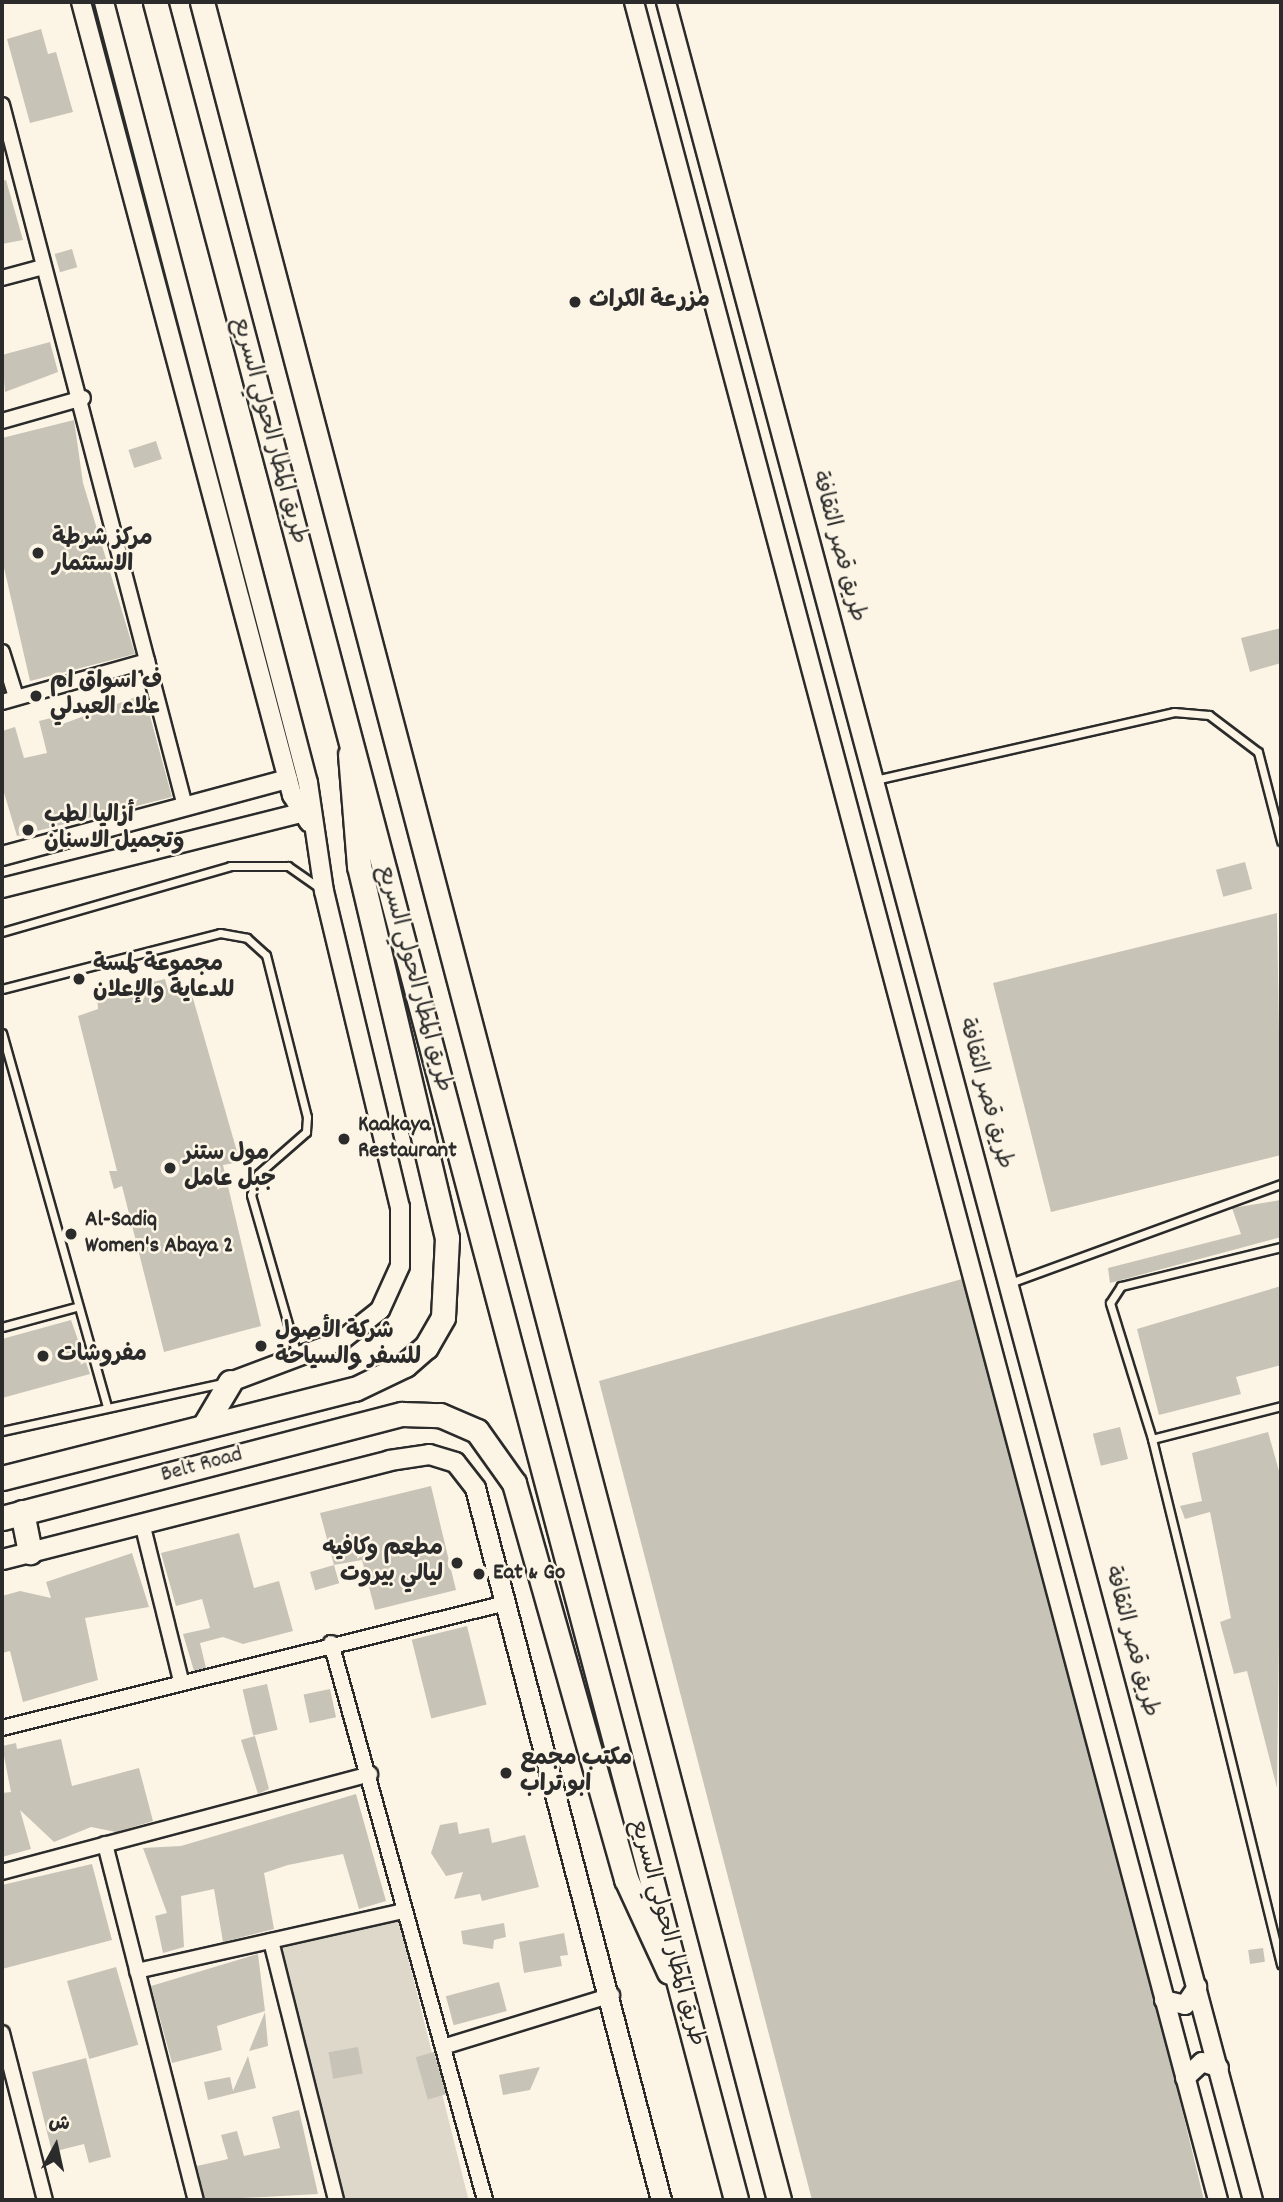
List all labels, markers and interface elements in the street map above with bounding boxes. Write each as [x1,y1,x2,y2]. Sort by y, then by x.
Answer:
place label: مزرعة الكراث [589,288,710,316]
marker: مزرعة الكراث [567,294,583,310]
street label: طريق المطار الحولي السريع [224,315,312,547]
street label: طريق قصر الثقافة [804,468,870,626]
place label: مركز شرطة الاستثمار [52,526,153,580]
marker: مركز شرطة الاستثمار [30,545,46,561]
place label: ف اسواق ام علاء العبدلي [50,669,162,723]
marker: ف اسواق ام علاء العبدلي [28,688,44,704]
place label: أزاليا لطب وتجميل الاسنان [44,803,184,857]
marker: أزاليا لطب وتجميل الاسنان [18,820,38,840]
street label: طريق المطار الحولي السريع [369,863,457,1095]
place label: مجموعة لمسة للدعاية والإعلان [93,952,234,1006]
marker: مجموعة لمسة للدعاية والإعلان [71,971,87,987]
street label: طريق قصر الثقافة [951,1015,1017,1173]
place label: Kaakaya Restaurant [358,1112,457,1166]
marker: Kaakaya Restaurant [336,1131,352,1147]
place label: مول ستنر جبل عامل [184,1141,276,1195]
marker: مول ستنر جبل عامل [162,1160,178,1176]
place label: Al-Sadiq Women's Abaya 2 [85,1207,233,1261]
marker: Al-Sadiq Women's Abaya 2 [63,1226,79,1242]
place label: شركة الأصول للسفر والسياحة [275,1319,421,1373]
marker: شركة الأصول للسفر والسياحة [253,1338,269,1354]
place label: مفروشات [57,1342,147,1370]
marker: مفروشات [35,1348,51,1364]
street label: Belt Road [158,1442,246,1490]
place label: مطعم وكافيه ليالي بيروت [322,1536,443,1590]
marker: مطعم وكافيه ليالي بيروت [449,1555,465,1571]
place label: Eat & Go [493,1560,565,1588]
street label: طريق قصر الثقافة [1097,1563,1163,1721]
marker: Eat & Go [471,1566,487,1582]
place label: مكتب مجمع ابو تراب [520,1746,632,1800]
marker: مكتب مجمع ابو تراب [498,1765,514,1781]
street label: طريق المطار الحولي السريع [622,1817,710,2049]
text: ش [47,2110,71,2140]
north arrow [21,2111,91,2181]

